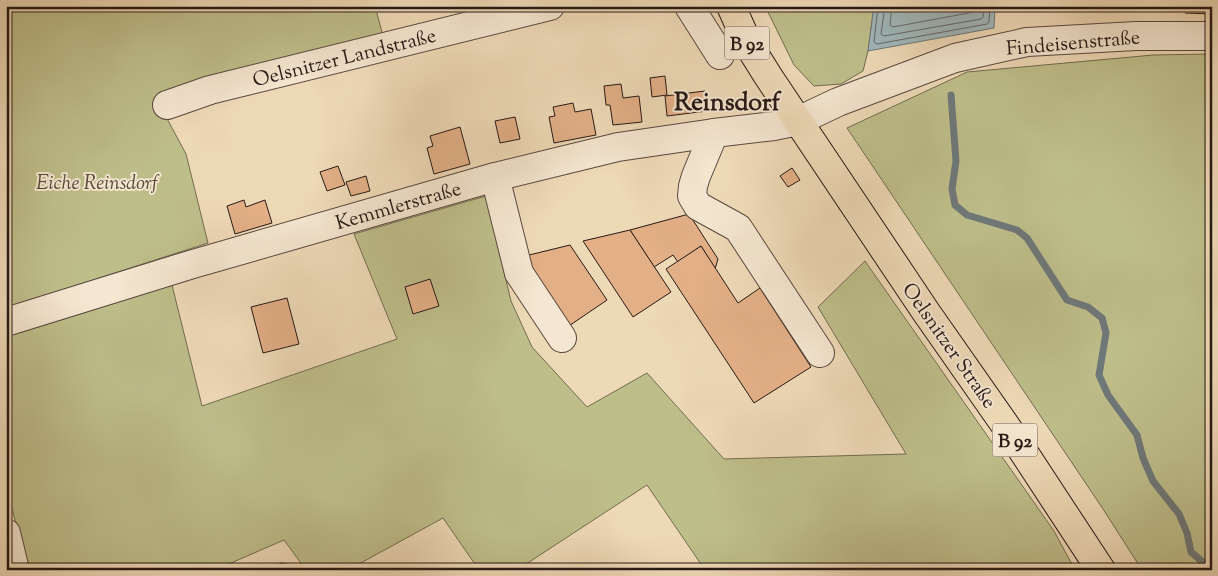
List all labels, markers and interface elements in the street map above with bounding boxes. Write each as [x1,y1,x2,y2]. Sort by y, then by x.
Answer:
street label: Oelsnitzer Landstraße [250,23,439,96]
street label: Findeisenstraße [1005,24,1141,65]
road number: B 92 [724,26,770,59]
district label: Reinsdorf [674,86,781,122]
park label: Eiche Reinsdorf [36,170,160,199]
street label: Kemmlerstraße [332,176,465,239]
street label: Oelsnitzer Straße [894,278,1002,415]
road number: B 92 [992,424,1038,456]

